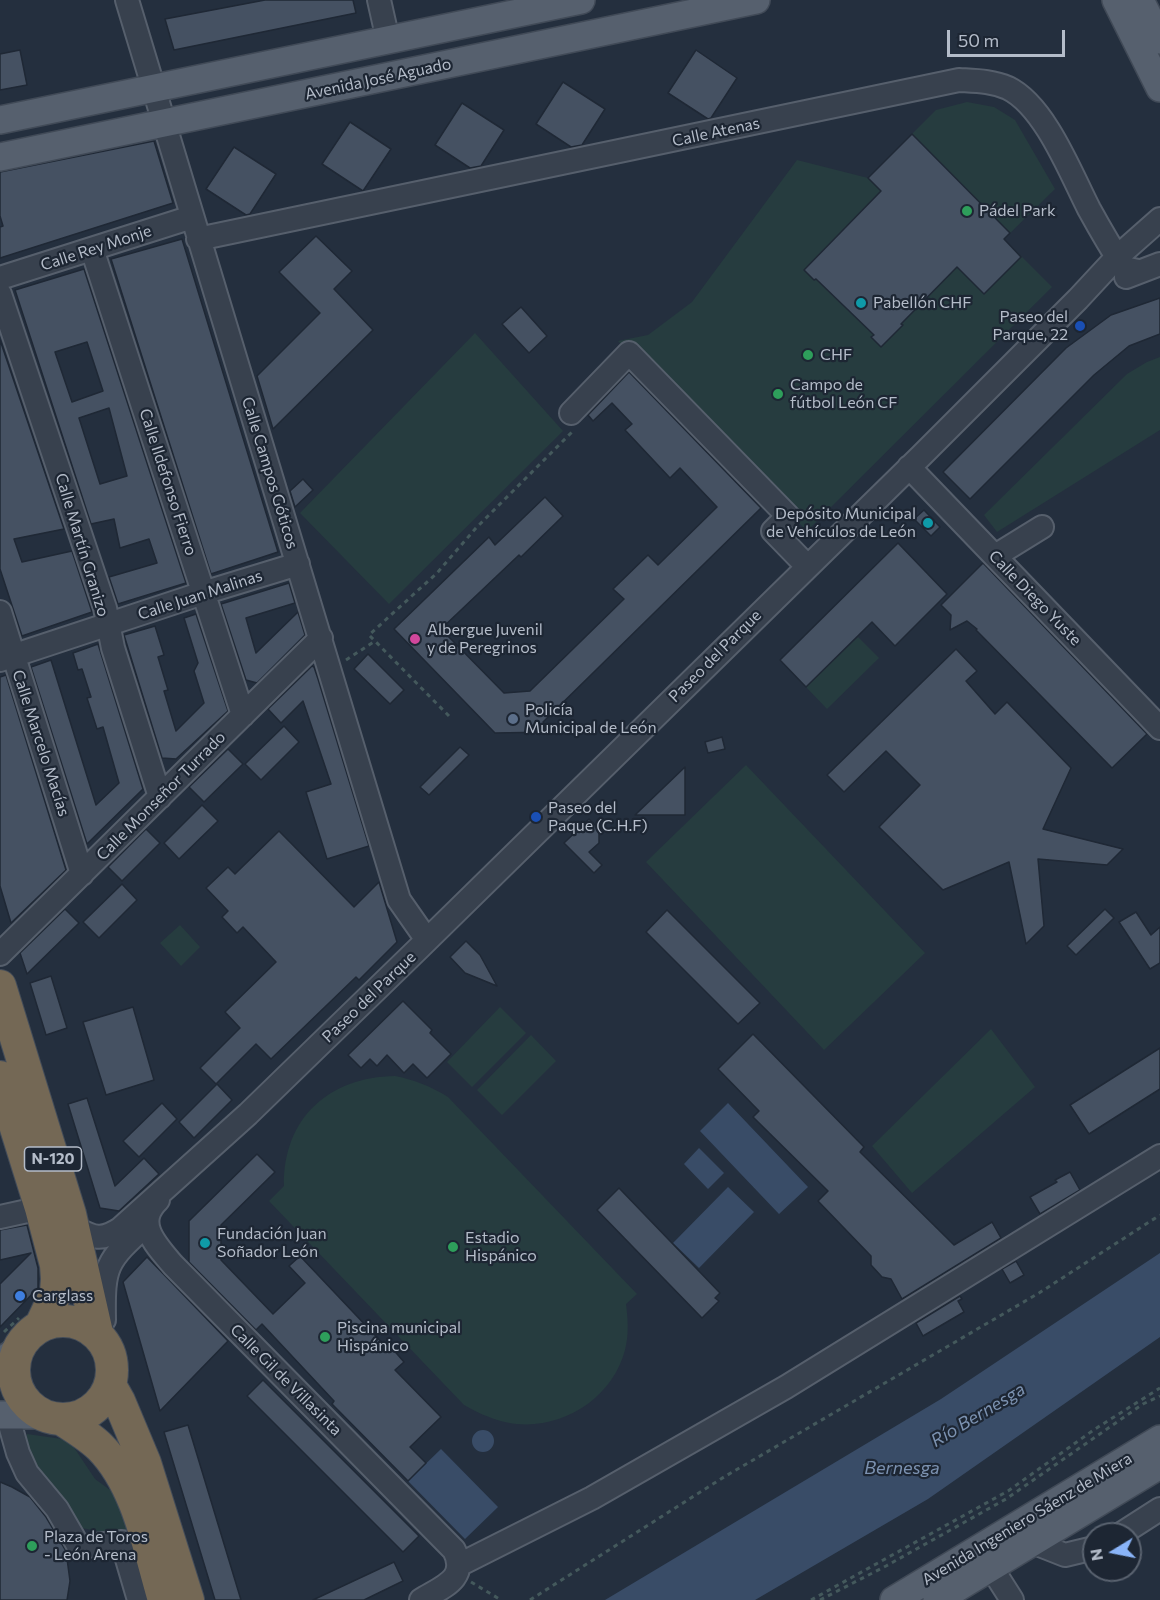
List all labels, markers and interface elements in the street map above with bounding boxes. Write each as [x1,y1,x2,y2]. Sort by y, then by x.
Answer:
scale bar [950,18,1068,56]
text: 50 m [958,29,999,51]
street label: Avenida José Aguado [303,54,453,104]
street label: Calle Atenas [670,113,762,151]
place label: Pádel Park [979,201,1056,221]
marker: Pádel Park [960,204,974,218]
street label: Calle Rey Monje [38,221,154,275]
place label: Pabellón CHF [873,293,971,313]
marker: Pabellón CHF [854,296,868,310]
place label: Paseo del Parque, 22 [992,307,1068,345]
marker: Paseo del Parque, 22 [1073,319,1087,333]
place label: CHF [820,345,852,365]
marker: CHF [801,348,815,362]
place label: Campo de fútbol León CF [790,375,897,413]
marker: Campo de fútbol León CF [771,387,785,401]
street label: Calle Campos Góticos [238,395,302,551]
street label: Calle Ildefonso Fierro [135,406,201,558]
street label: Calle Martín Granizo [51,471,113,619]
place label: Depósito Municipal de Vehículos de León [766,504,916,542]
marker: Depósito Municipal de Vehículos de León [921,516,935,530]
street label: Calle Diego Yuste [985,546,1085,650]
street label: Calle Juan Malinas [135,566,265,624]
street label: Paseo del Parque [665,606,765,706]
place label: Albergue Juvenil y de Peregrinos [427,620,543,658]
marker: Albergue Juvenil y de Peregrinos [408,632,422,646]
street label: Calle Marcelo Macías [8,667,74,819]
place label: Policía Municipal de León [525,700,657,738]
marker: Policía Municipal de León [506,712,520,726]
street label: Calle Monseñor Turrado [93,728,229,864]
place label: Paseo del Paque (C.H.F) [548,798,648,836]
marker: Paseo del Paque (C.H.F) [529,810,543,824]
street label: Paseo del Parque [318,947,420,1047]
road number: N-120 [25,1147,82,1171]
place label: Fundación Juan Soñador León [217,1224,327,1262]
place label: Estadio Hispánico [465,1228,537,1266]
marker: Fundación Juan Soñador León [198,1236,212,1250]
marker: Estadio Hispánico [446,1240,460,1254]
place label: Carglass [32,1286,93,1306]
marker: Carglass [13,1289,27,1303]
place label: Piscina municipal Hispánico [337,1318,461,1356]
street label: Calle Gil de Villasinta [226,1320,346,1440]
marker: Piscina municipal Hispánico [318,1330,332,1344]
water label: Río Bernesga [927,1378,1029,1452]
street label: Avenida Ingeniero Sáenz de Miera [919,1449,1135,1589]
water label: Bernesga [864,1457,940,1479]
north arrow [1082,1522,1142,1582]
place label: Plaza de Toros - León Arena [44,1527,148,1565]
marker: Plaza de Toros - León Arena [25,1539,39,1553]
text: N [1085,1547,1106,1562]

